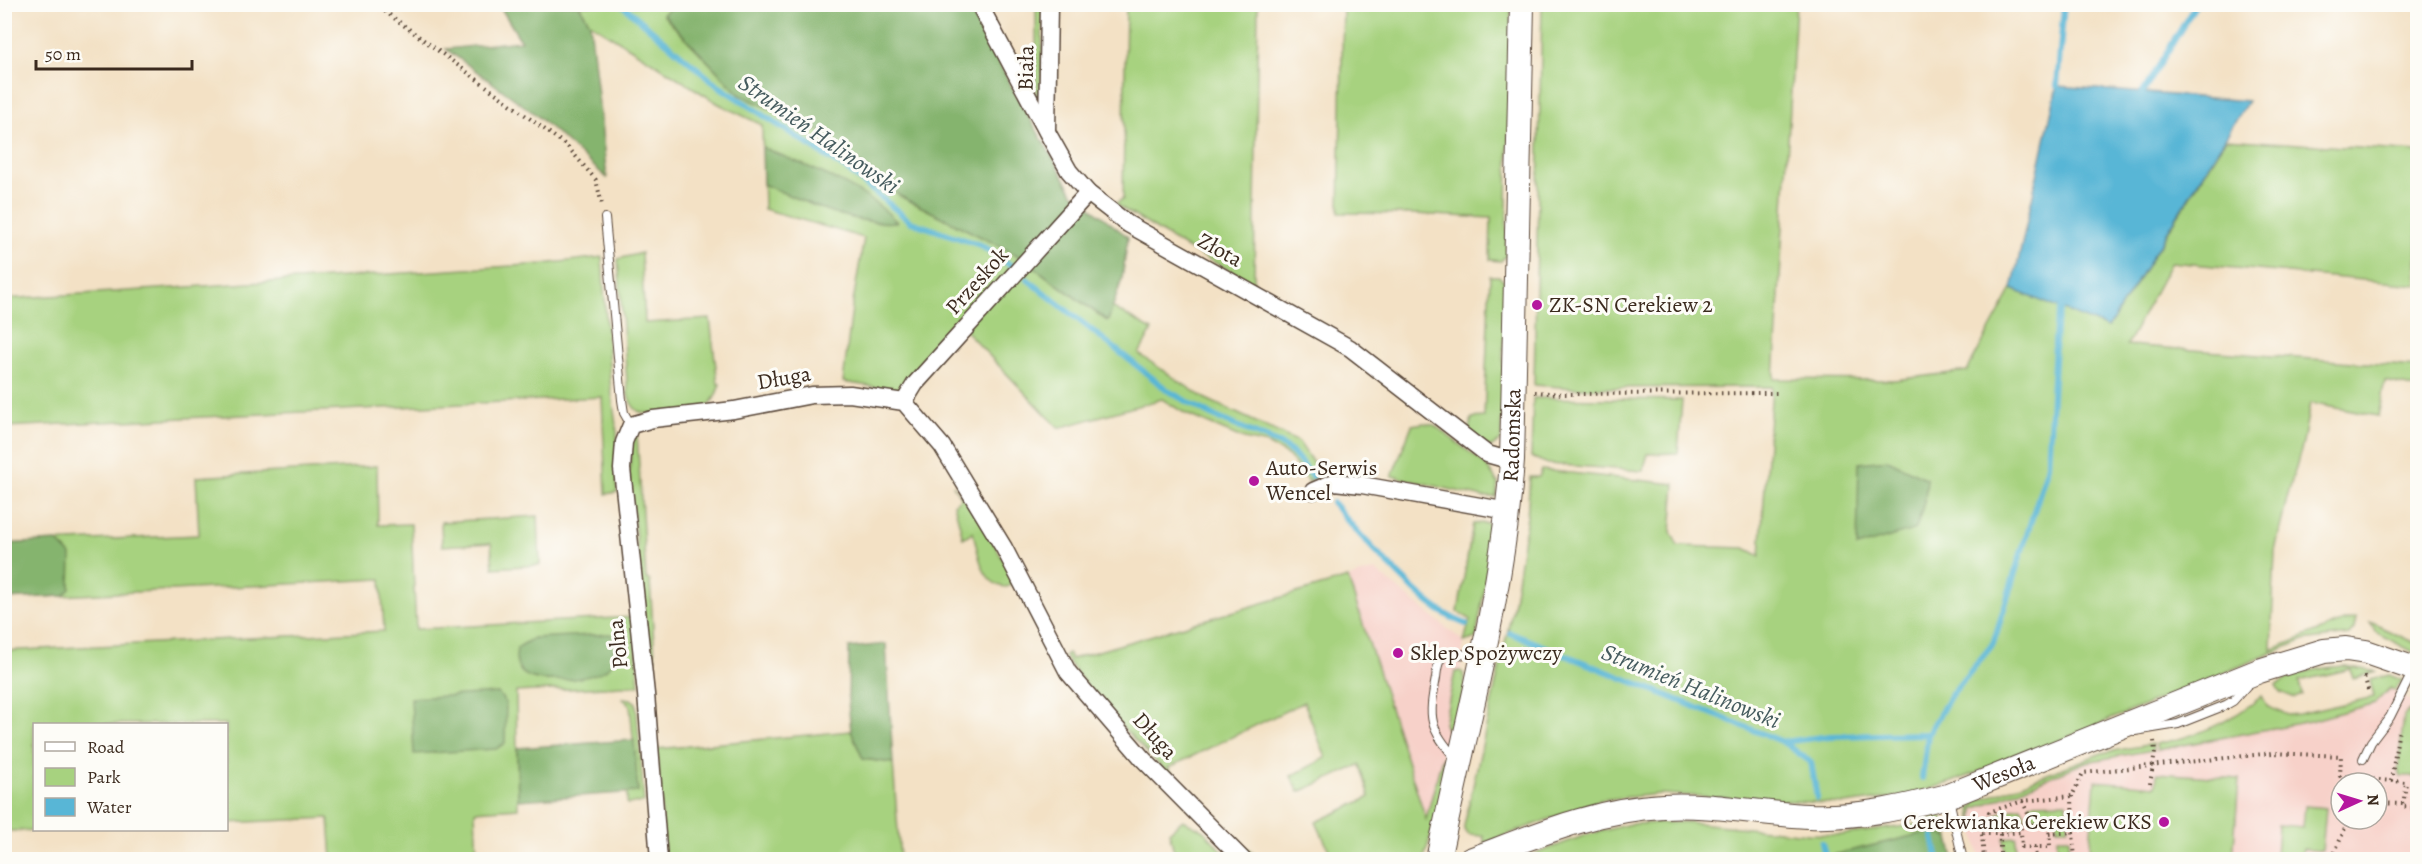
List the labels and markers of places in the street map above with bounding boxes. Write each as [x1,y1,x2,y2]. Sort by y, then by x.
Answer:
place label: ZK-SN Cerekiew 2 [1549,290,1713,320]
marker: ZK-SN Cerekiew 2 [1530,298,1544,312]
place label: Auto-Serwis Wencel [1265,453,1377,508]
marker: Auto-Serwis Wencel [1247,474,1261,488]
place label: Sklep Spożywczy [1410,638,1562,668]
marker: Sklep Spożywczy [1391,646,1405,660]
place label: Cerekwianka Cerekiew CKS [1903,807,2152,837]
marker: Cerekwianka Cerekiew CKS [2157,815,2171,829]

